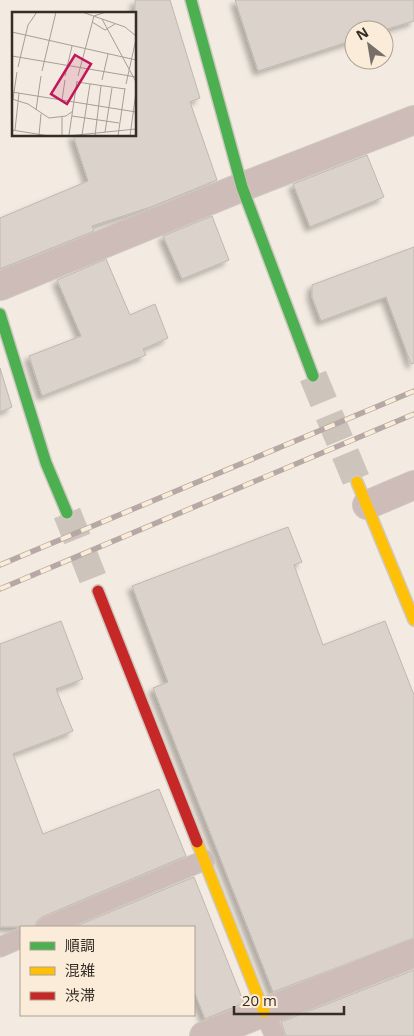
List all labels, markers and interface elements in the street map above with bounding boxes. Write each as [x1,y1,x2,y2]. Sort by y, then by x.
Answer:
inset map [12,12,136,136]
north arrow [344,20,394,70]
text: N [352,22,372,45]
legend [20,926,195,1016]
text: 順調 [65,935,95,955]
text: 混雑 [65,960,95,980]
scale bar [234,984,344,1016]
text: 渋滞 [65,985,95,1005]
text: 20 m [242,990,277,1010]

